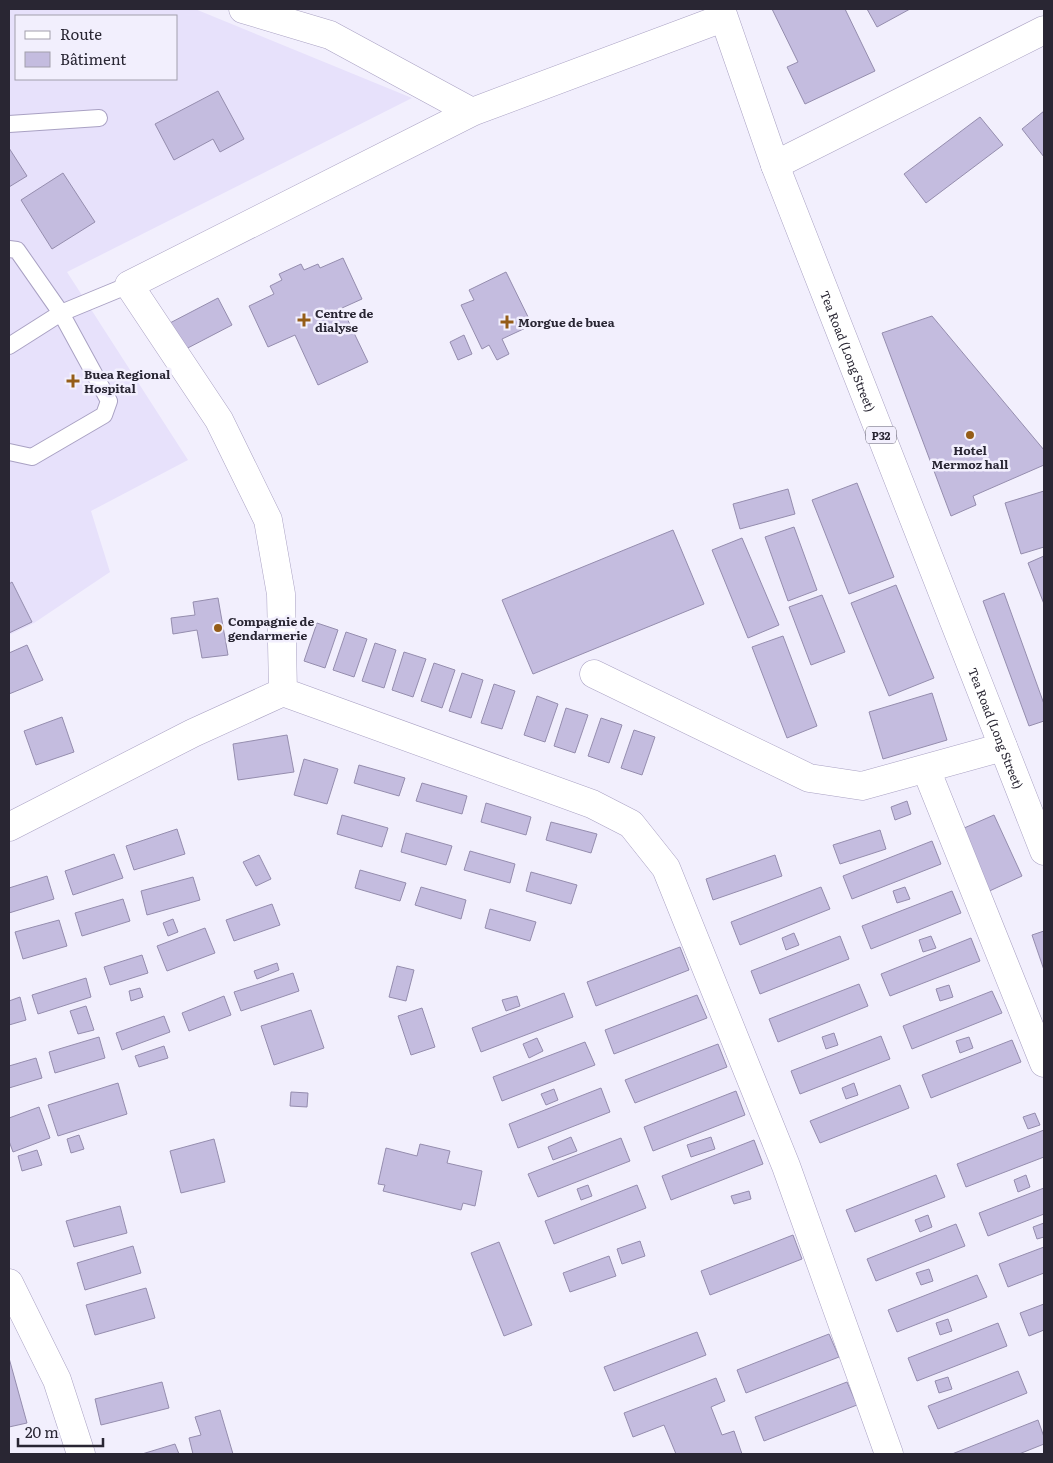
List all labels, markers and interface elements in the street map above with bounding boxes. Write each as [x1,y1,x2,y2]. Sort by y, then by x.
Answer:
legend [15,15,178,80]
text: Route [60,22,102,45]
text: Bâtiment [60,47,126,70]
street label: Tea Road (Long Street) [816,288,880,414]
place label: Centre de dialyse [315,304,374,336]
marker: Centre de dialyse [297,313,311,327]
place label: Morgue de buea [518,313,615,331]
marker: Morgue de buea [500,315,514,329]
place label: Buea Regional Hospital [84,365,171,397]
marker: Buea Regional Hospital [66,374,80,388]
road number: P32 [866,426,896,444]
marker: Hotel Mermoz hall [964,429,976,441]
place label: Hotel Mermoz hall [932,441,1009,473]
place label: Compagnie de gendarmerie [228,612,314,644]
marker: Compagnie de gendarmerie [212,622,224,634]
street label: Tea Road (Long Street) [964,665,1028,791]
scale bar [18,1416,102,1448]
text: 20 m [25,1420,59,1443]

